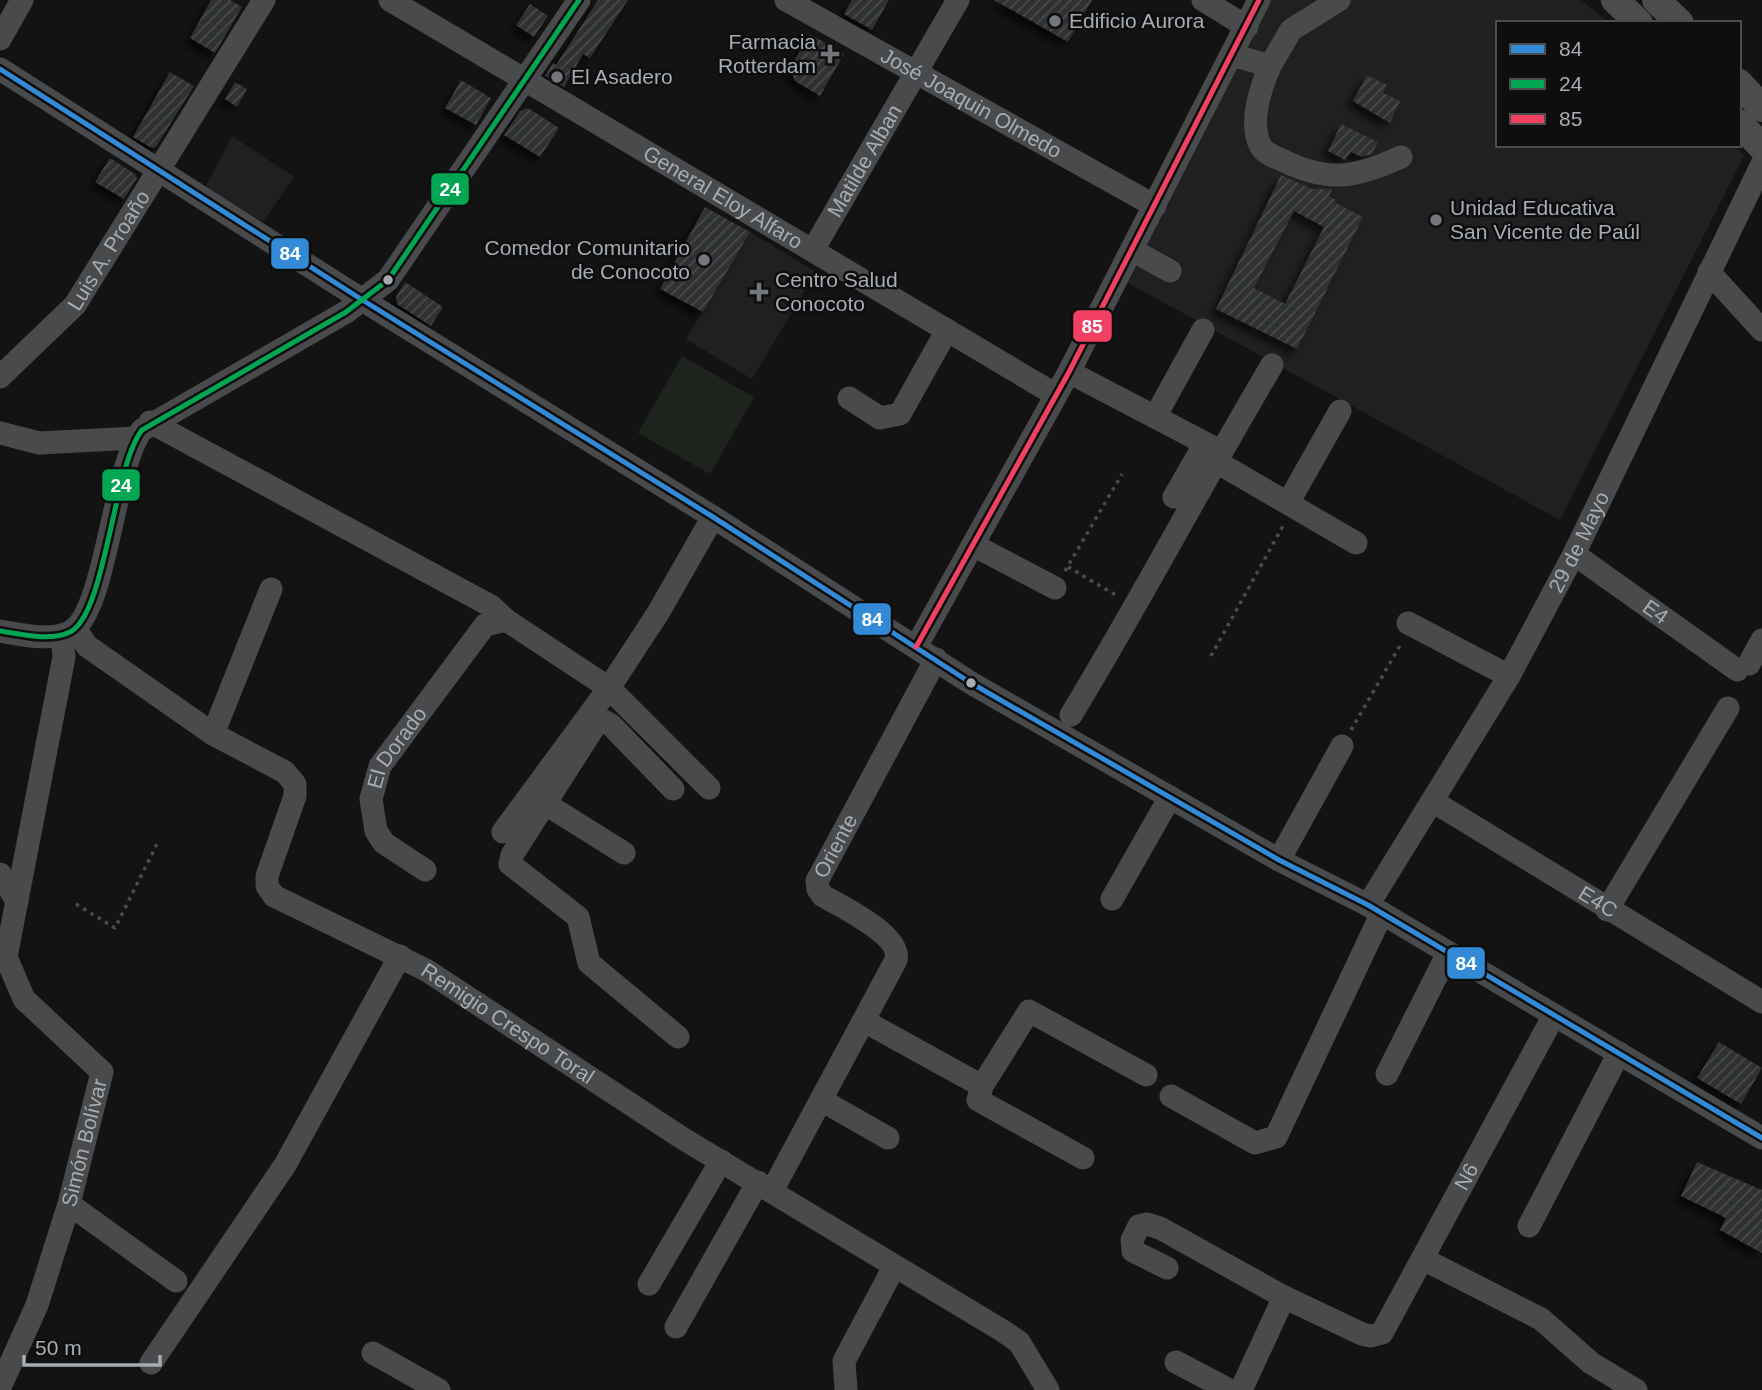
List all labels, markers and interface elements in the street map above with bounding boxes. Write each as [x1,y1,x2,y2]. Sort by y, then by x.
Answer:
place label: Edificio Aurora [1069,9,1205,32]
marker: Edificio Aurora [1047,13,1063,29]
legend [1496,21,1741,147]
place label: Farmacia Rotterdam [718,30,816,77]
text: 84 [1559,37,1583,60]
street label: José Joaquin Olmedo [877,43,1066,162]
marker: Farmacia Rotterdam [822,46,838,62]
place label: El Asadero [571,65,673,88]
marker: El Asadero [549,69,565,85]
text: 24 [1559,72,1583,95]
street label: Matilde Alban [823,100,906,221]
text: 85 [1559,107,1582,130]
street label: General Eloy Alfaro [639,141,807,253]
line badge: 24 [430,172,470,206]
text: 24 [439,179,461,200]
street label: Luis A. Proaño [63,186,154,314]
place label: Unidad Educativa San Vicente de Paúl [1450,196,1640,243]
marker: Unidad Educativa San Vicente de Paúl [1428,212,1444,228]
place label: Comedor Comunitario de Conocoto [485,236,690,283]
line badge: 84 [270,237,310,270]
text: 84 [279,243,301,264]
marker: Comedor Comunitario de Conocoto [696,252,712,268]
place label: Centro Salud Conocoto [775,268,898,315]
unlabelled marker [381,273,395,287]
marker: Centro Salud Conocoto [749,282,769,302]
line badge: 85 [1072,309,1113,343]
text: 85 [1081,316,1103,337]
line badge: 24 [101,468,141,502]
text: 24 [110,475,132,496]
street label: 29 de Mayo [1544,488,1613,596]
street label: E4 [1639,595,1673,629]
line badge: 84 [852,602,892,636]
text: 84 [861,609,883,630]
unlabelled marker [964,676,978,690]
street label: El Dorado [362,702,431,791]
street label: Oriente [809,810,862,882]
street label: E4C [1575,881,1622,922]
line badge: 84 [1446,946,1486,980]
text: 84 [1455,953,1477,974]
street label: Remigio Crespo Toral [417,958,599,1088]
street label: Simón Bolívar [57,1076,111,1209]
street label: N6 [1450,1159,1483,1194]
scale bar [24,1324,161,1368]
text: 50 m [35,1336,82,1359]

